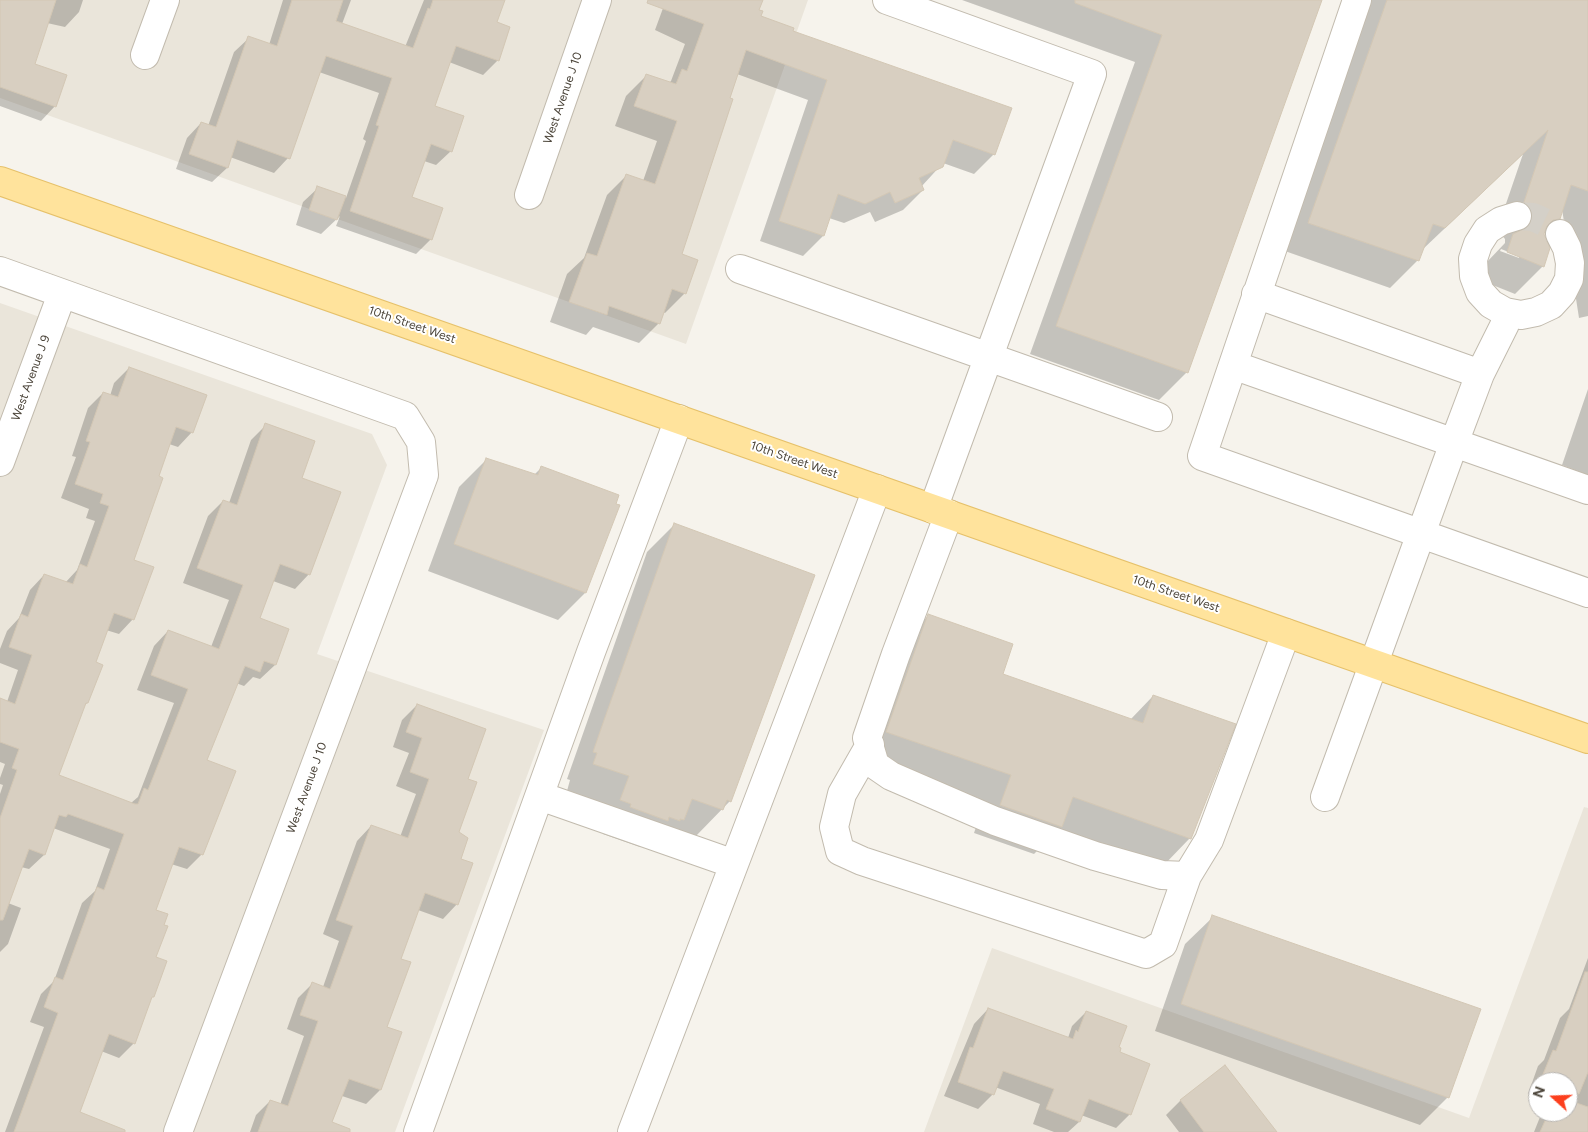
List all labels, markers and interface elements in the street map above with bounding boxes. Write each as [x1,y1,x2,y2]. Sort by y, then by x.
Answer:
street label: West Avenue J 10 [541,50,585,146]
street label: 10th Street West [367,303,457,347]
street label: West Avenue J 9 [9,333,53,423]
street label: 10th Street West [749,438,839,482]
street label: 10th Street West [1131,572,1221,616]
street label: West Avenue J 10 [284,740,330,836]
north arrow [1528,1072,1578,1122]
text: N [1530,1084,1549,1100]

